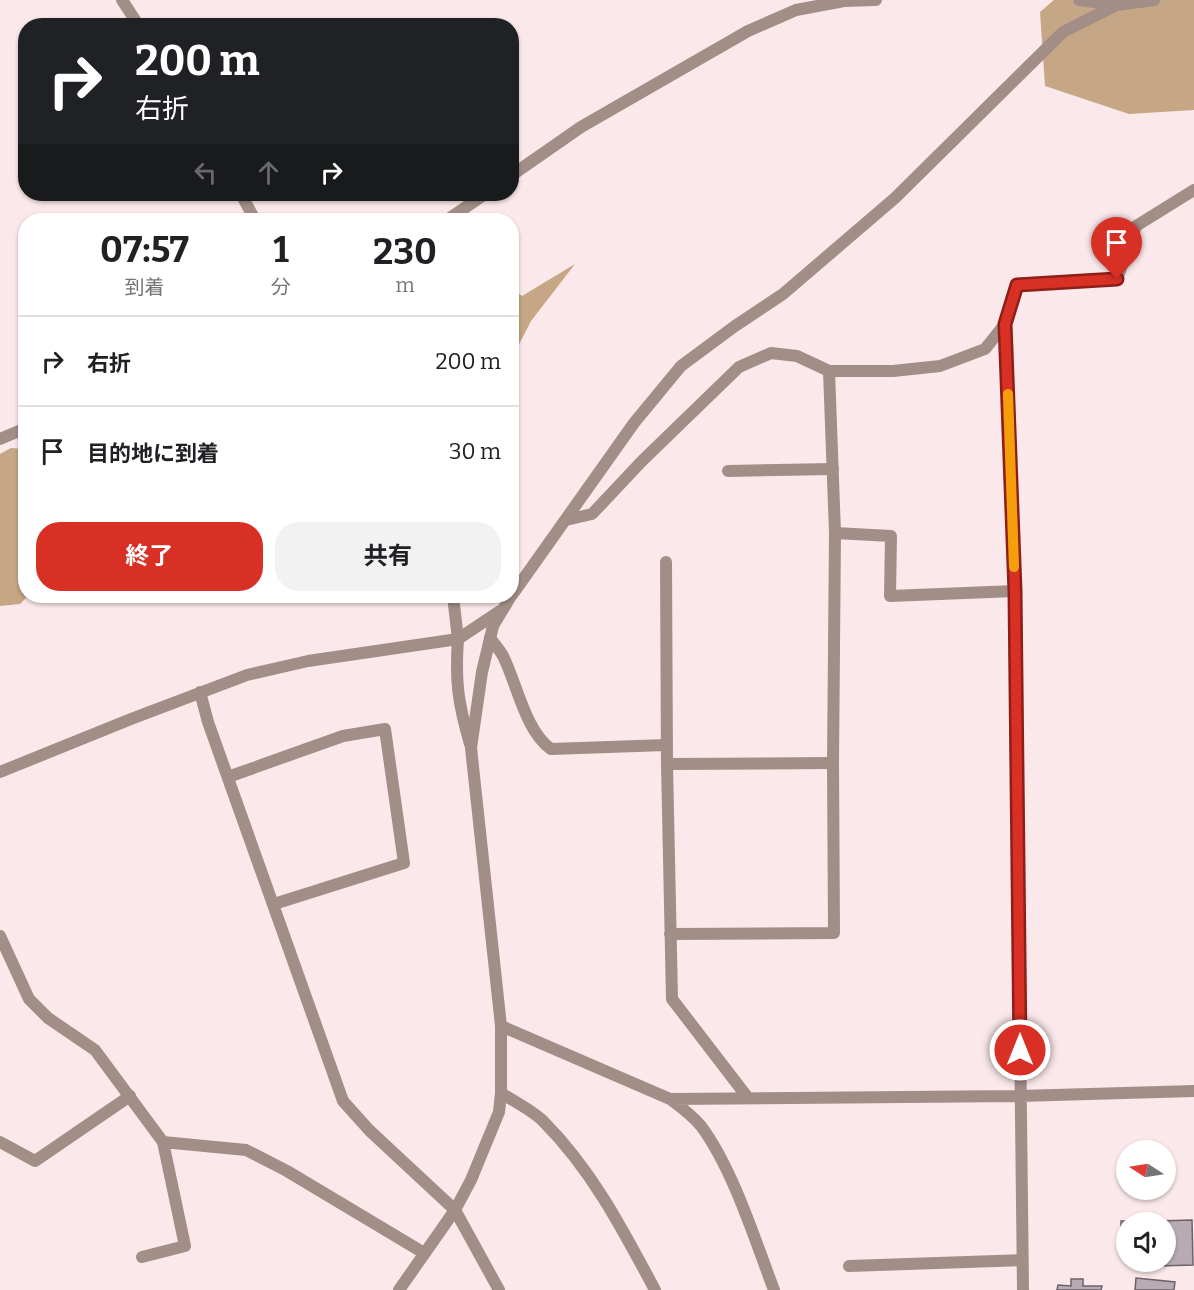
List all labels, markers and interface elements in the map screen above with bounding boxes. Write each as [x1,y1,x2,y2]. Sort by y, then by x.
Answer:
text: 200 m [135,36,260,86]
icon: right [36,42,114,120]
text: 右折 [135,93,189,125]
icon: left [189,156,222,189]
icon: ahead [252,156,285,189]
icon: right [315,156,348,189]
pin [1091,217,1142,279]
icon: arrive [1100,226,1133,259]
text: 07:57 [100,228,189,272]
text: 1 [273,228,289,272]
text: 230 [373,230,437,274]
text: m [395,273,415,297]
text: 到着 [125,275,165,299]
text: 分 [271,275,291,299]
icon: right [36,345,69,378]
text: 200 m [435,348,501,375]
text: 右折 [87,350,131,377]
icon: arrive [36,435,69,468]
text: 30 m [449,438,501,465]
text: 目的地に到着 [87,440,219,467]
button: 終了 [36,522,263,591]
button: 共有 [275,522,501,591]
position arrow [988,1018,1052,1082]
north arrow [1116,1140,1176,1200]
map controls [1116,1140,1176,1272]
button: sound [1116,1212,1176,1272]

